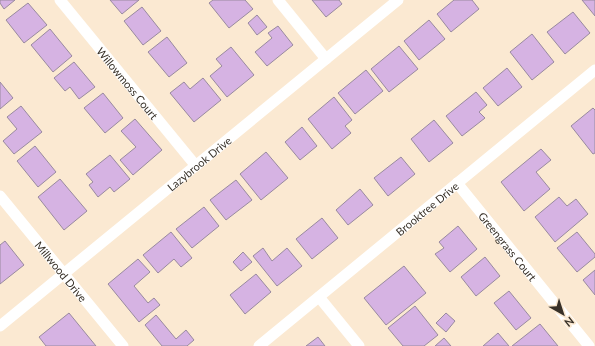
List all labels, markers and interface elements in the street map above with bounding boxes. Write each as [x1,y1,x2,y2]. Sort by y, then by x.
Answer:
street label: Willowmoss Court [94,44,161,121]
street label: Lazybrook Drive [164,133,234,193]
street label: Brooktree Drive [393,179,461,238]
street label: Greengrass Court [476,209,540,283]
street label: Millwood Drive [33,238,90,304]
north arrow [543,294,583,334]
text: N [562,314,577,330]

